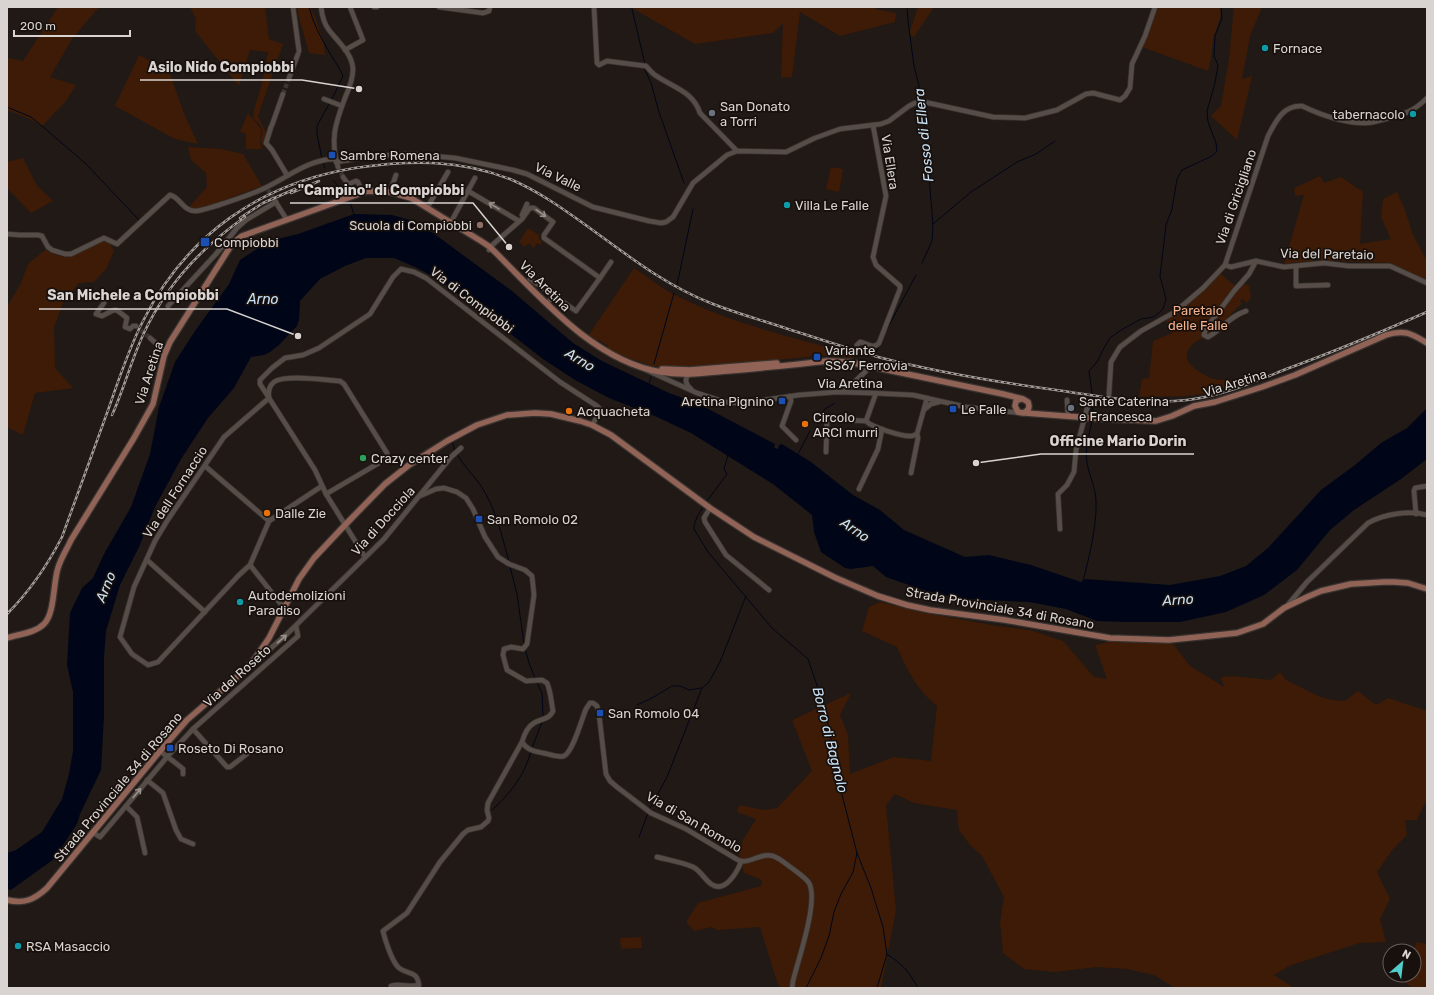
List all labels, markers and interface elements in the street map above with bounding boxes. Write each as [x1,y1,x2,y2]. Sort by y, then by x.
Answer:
scale bar [14,12,130,38]
text: 200 m [20,19,56,33]
place label: Fornace [1273,41,1322,56]
marker: Fornace [1260,43,1270,53]
callout: Asilo Nido Compiobbi [140,54,302,80]
text: Asilo Nido Compiobbi [148,59,294,76]
water label: Fosso di Ellera [911,87,937,183]
place label: San Donato a Torri [720,99,790,129]
place label: tabernacolo [1332,107,1405,122]
marker: San Donato a Torri [707,108,717,118]
marker: tabernacolo [1408,109,1418,119]
street label: Via Ellera [878,133,902,191]
street label: Via di Gricigliano [1213,147,1260,247]
place label: Sambre Romena [340,148,440,163]
marker: Sambre Romena [327,150,337,160]
street label: Via Valle [532,159,584,195]
callout: "Campino" di Compiobbi [290,177,473,203]
text: "Campino" di Compiobbi [298,182,464,199]
place label: Villa Le Falle [795,198,869,213]
marker: Villa Le Falle [782,200,792,210]
one-way arrow [489,202,500,210]
one-way arrow [536,209,547,217]
place label: Scuola di Compiobbi [349,218,472,233]
marker: Scuola di Compiobbi [475,220,485,230]
place label: Compiobbi [214,235,279,250]
marker: Compiobbi [199,236,211,248]
street label: Via del Paretaio [1280,246,1374,262]
street label: Via Aretina [516,257,574,315]
street label: Via di Compiobbi [427,264,517,336]
callout: San Michele a Compiobbi [39,283,227,309]
text: San Michele a Compiobbi [47,287,219,304]
water label: Arno [246,291,279,308]
park label: Paretaio delle Falle [1168,303,1228,333]
street label: Via Aretina [132,339,166,407]
place label: Variante SS67 Ferrovia [825,343,908,373]
water label: Arno [561,344,598,375]
marker: Variante SS67 Ferrovia [812,352,822,362]
street label: Via Aretina [1201,366,1269,400]
street label: Via Aretina [817,376,883,391]
place label: Aretina Pignino [681,394,774,410]
place label: Sante Caterina e Francesca [1079,394,1169,424]
marker: Aretina Pignino [777,396,787,406]
place label: Le Falle [961,402,1007,417]
marker: Sante Caterina e Francesca [1066,403,1076,413]
place label: Acquacheta [577,404,650,419]
marker: Le Falle [948,404,958,414]
marker: Acquacheta [564,406,574,416]
place label: Circolo ARCI murri [813,410,878,440]
marker: Circolo ARCI murri [800,419,810,429]
callout: Officine Mario Dorin [1041,428,1194,454]
text: Officine Mario Dorin [1050,433,1186,450]
street label: Via dell Fornaccio [140,443,210,541]
place label: Crazy center [371,451,448,466]
marker: Crazy center [358,453,368,463]
street label: Via di Docciola [348,483,418,559]
place label: Dalle Zie [275,506,326,521]
marker: Dalle Zie [262,508,272,518]
place label: San Romolo 02 [487,512,578,527]
marker: San Romolo 02 [474,514,484,524]
water label: Arno [836,514,873,546]
water label: Arno [92,569,120,606]
street label: Strada Provinciale 34 di Rosano [905,584,1095,632]
place label: Autodemolizioni Paradiso [248,588,346,618]
water label: Arno [1161,590,1194,610]
marker: Autodemolizioni Paradiso [235,597,245,607]
one-way arrow [277,634,288,643]
street label: Via del Roseto [200,642,274,710]
water label: Borro di Bagnolo [809,685,851,795]
place label: San Romolo 04 [608,706,699,721]
marker: San Romolo 04 [595,708,605,718]
street label: Strada Provinciale 34 di Rosano [51,709,185,865]
place label: Roseto Di Rosano [178,741,284,756]
marker: Roseto Di Rosano [165,743,175,753]
one-way arrow [132,787,141,798]
street label: Via di San Romolo [644,789,744,855]
place label: RSA Masaccio [26,939,110,954]
marker: RSA Masaccio [13,941,23,951]
north arrow [1382,943,1422,983]
text: N [1400,947,1413,962]

